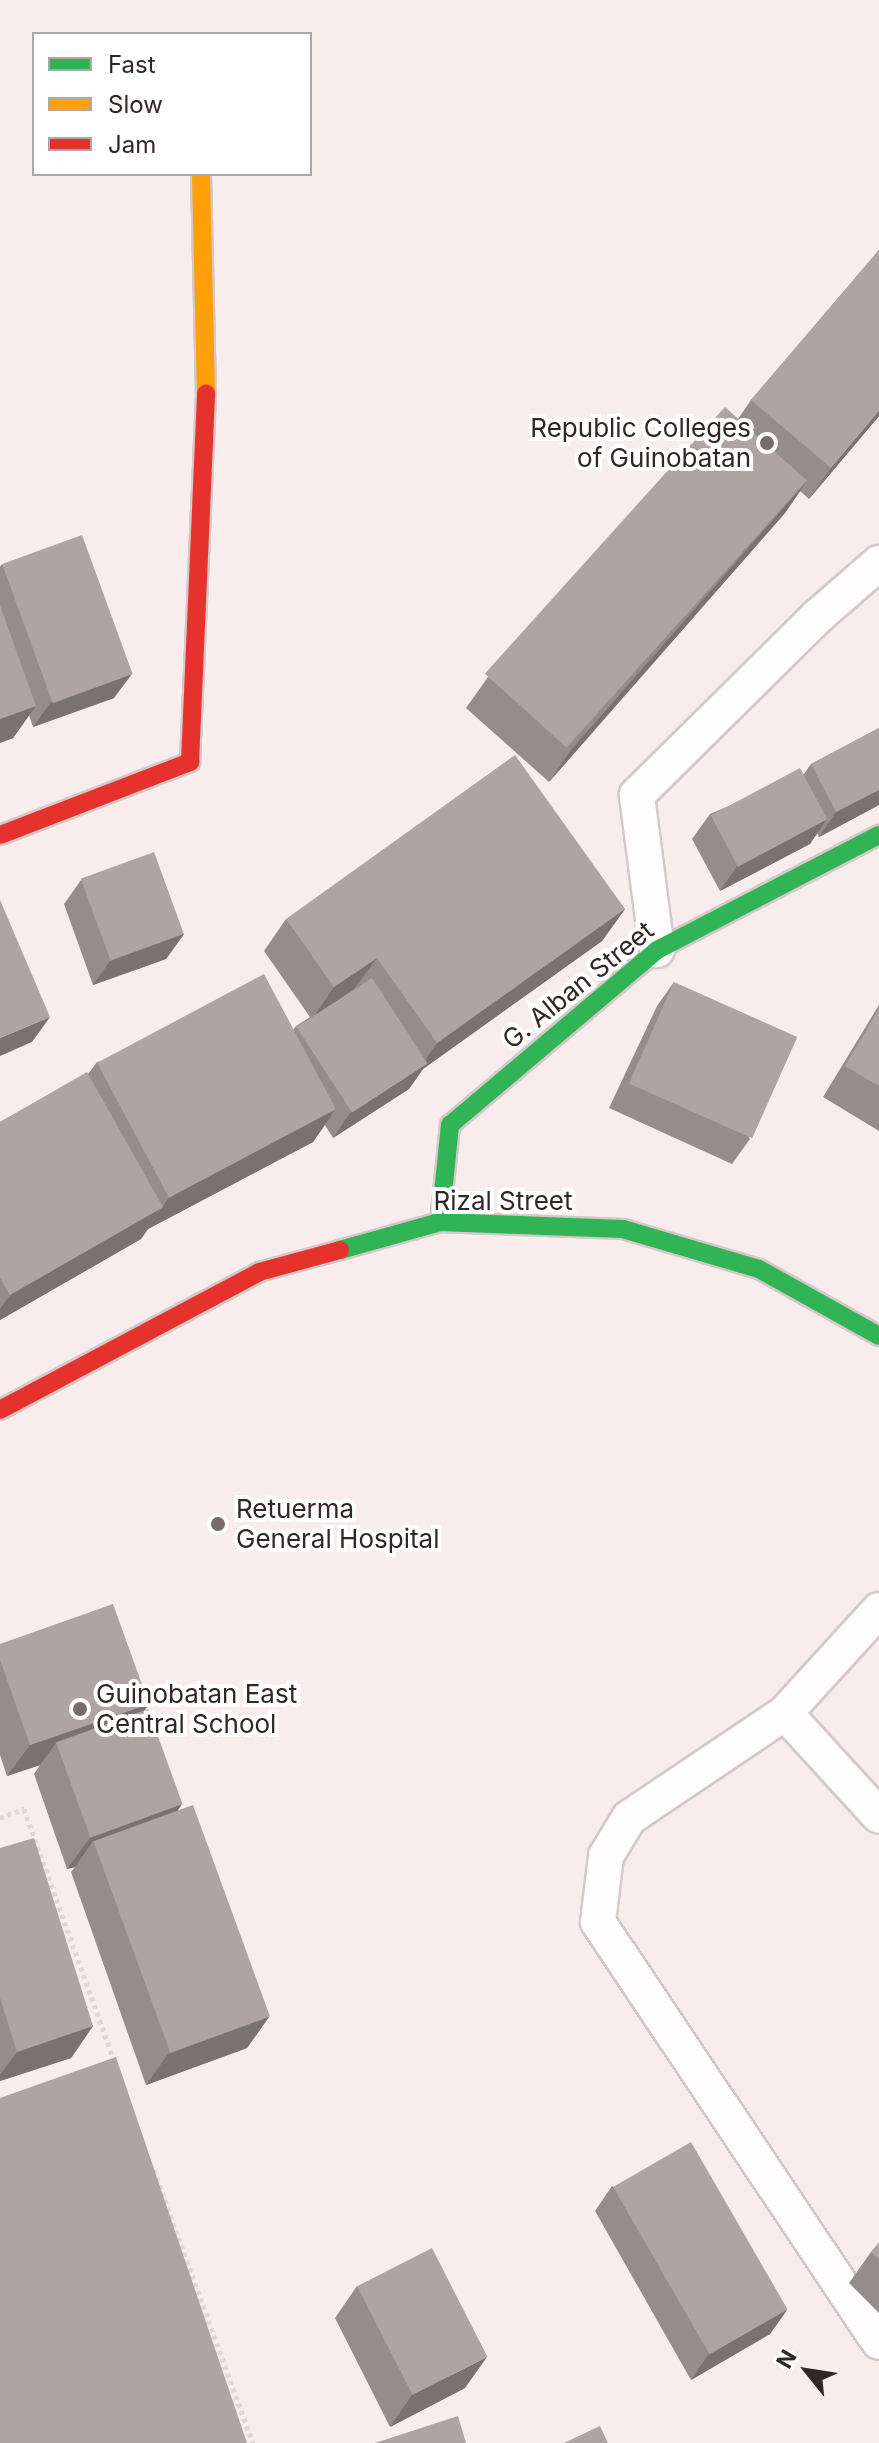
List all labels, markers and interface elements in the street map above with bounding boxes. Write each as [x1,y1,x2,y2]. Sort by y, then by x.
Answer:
legend [32,32,312,176]
text: Fast [108,50,156,79]
text: Slow [108,90,163,119]
text: Jam [108,130,156,159]
place label: Republic Colleges of Guinobatan [530,412,751,474]
marker: Republic Colleges of Guinobatan [758,434,776,452]
street label: G. Alban Street [496,915,660,1055]
street label: Rizal Street [434,1185,572,1217]
place label: Retuerma General Hospital [236,1493,439,1554]
marker: Retuerma General Hospital [207,1513,229,1535]
place label: Guinobatan East Central School [96,1678,297,1740]
marker: Guinobatan East Central School [71,1700,89,1718]
north arrow [767,2331,847,2411]
text: N [771,2345,802,2373]

